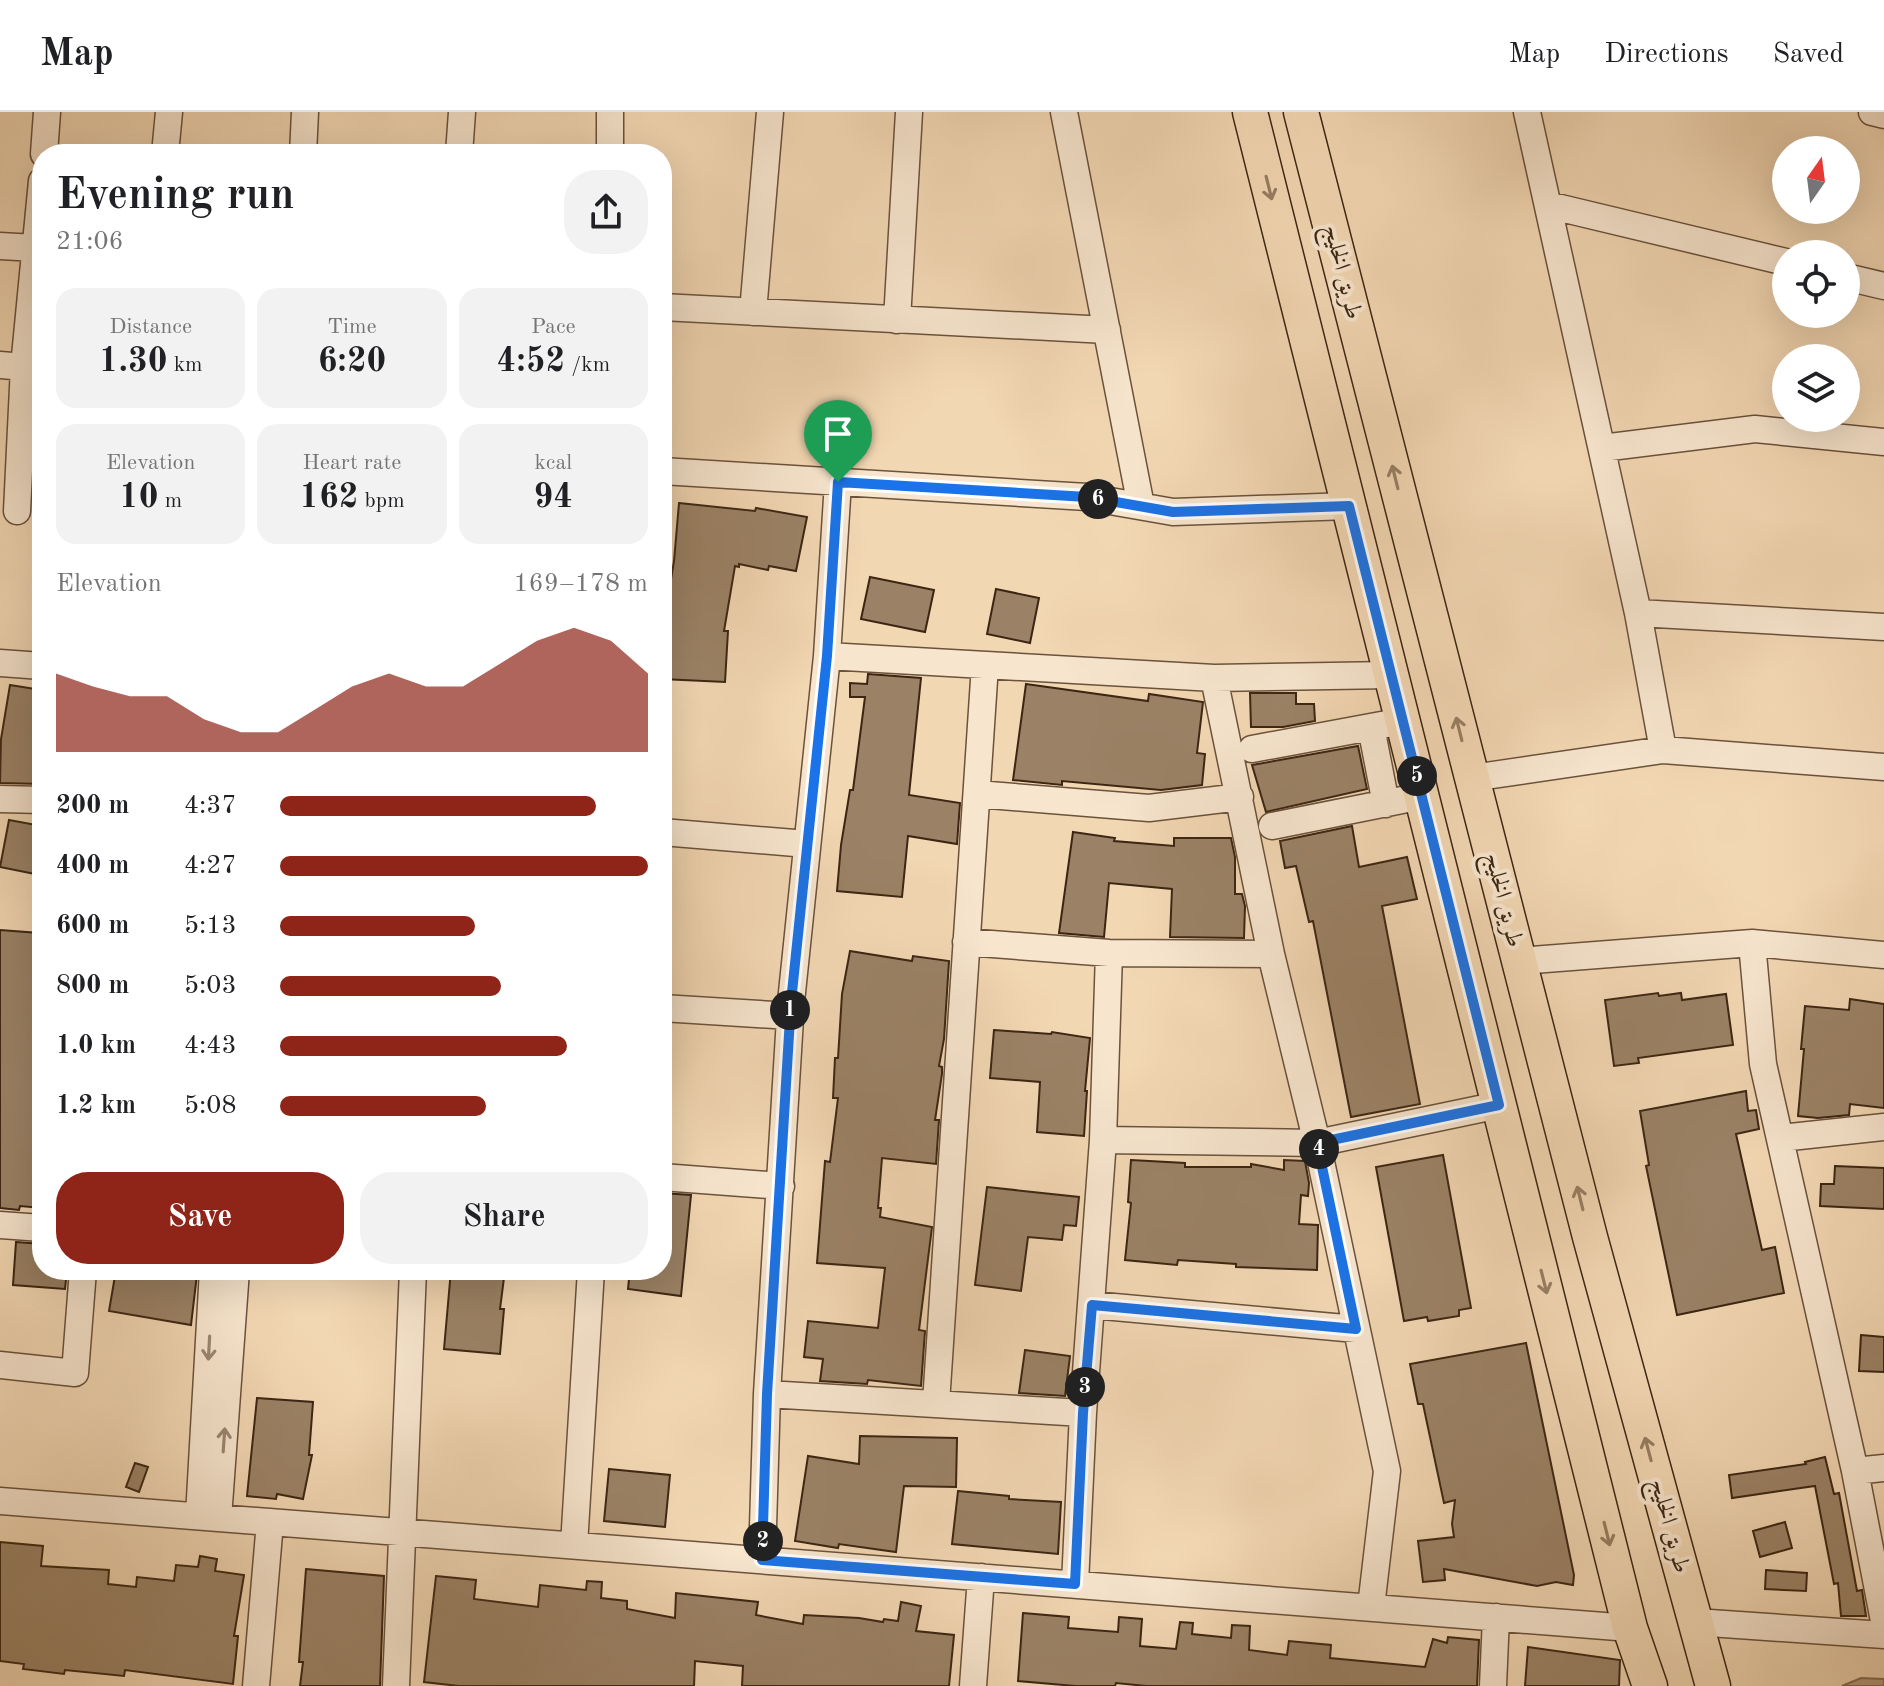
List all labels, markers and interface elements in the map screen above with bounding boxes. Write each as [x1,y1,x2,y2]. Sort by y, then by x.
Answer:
text: Map [40,36,114,74]
text: Map [1508,41,1560,69]
text: Directions [1604,41,1729,69]
text: Saved [1773,41,1844,69]
north arrow [1772,136,1860,224]
map controls [1772,136,1860,432]
button: share [564,170,648,254]
text: Evening run [56,174,294,218]
one-way arrow [1263,174,1278,200]
street label: طريق الخليج [1312,222,1365,324]
text: 21:06 [56,229,124,255]
button: locate [1772,240,1860,328]
text: Distance [109,316,192,338]
text: Time [327,316,377,338]
text: Pace [531,316,576,338]
button: layers [1772,344,1860,432]
text: 1.30 [99,345,167,379]
text: 6:20 [318,345,386,379]
text: 4:52 [496,345,565,379]
text: km [167,354,203,376]
text: /km [565,354,610,376]
pin [804,400,872,482]
icon: arrive [816,412,860,456]
text: Elevation [106,452,195,474]
text: Heart rate [303,452,401,474]
text: kcal [534,452,572,474]
one-way arrow [1386,465,1401,491]
pin: 6 [1078,479,1118,519]
text: 10 [119,481,159,515]
text: 162 [299,481,358,515]
text: 94 [534,481,573,515]
text: 6 [1092,488,1104,510]
text: m [159,490,182,512]
text: bpm [358,490,405,512]
text: Elevation [56,571,162,597]
text: 169–178 m [513,571,648,597]
one-way arrow [1451,717,1466,743]
pin: 5 [1397,756,1437,796]
text: 5 [1411,765,1423,787]
text: 200 m [56,793,129,819]
text: 4:37 [184,793,237,819]
street label: طريق الخليج [1473,850,1526,952]
text: 400 m [56,853,129,879]
text: 4:27 [184,853,237,879]
text: 600 m [56,913,129,939]
text: 5:13 [184,913,237,939]
text: 800 m [56,973,129,999]
text: 5:03 [184,973,237,999]
pin: 1 [770,990,810,1030]
text: 1 [784,999,796,1021]
text: 1.0 km [56,1033,136,1059]
text: 4:43 [184,1033,237,1059]
text: 1.2 km [56,1093,136,1119]
text: 5:08 [184,1093,237,1119]
pin: 4 [1299,1129,1339,1169]
text: 4 [1313,1138,1325,1160]
button: Save [56,1172,344,1264]
button: Share [360,1172,648,1264]
one-way arrow [1571,1185,1586,1211]
one-way arrow [1537,1268,1552,1294]
one-way arrow [201,1334,216,1361]
pin: 3 [1065,1367,1105,1407]
text: 3 [1079,1376,1091,1398]
one-way arrow [217,1427,232,1454]
one-way arrow [1640,1436,1655,1462]
street label: طريق الخليج [1638,1476,1693,1578]
one-way arrow [1600,1520,1615,1546]
pin: 2 [743,1521,783,1561]
text: 2 [757,1530,769,1552]

